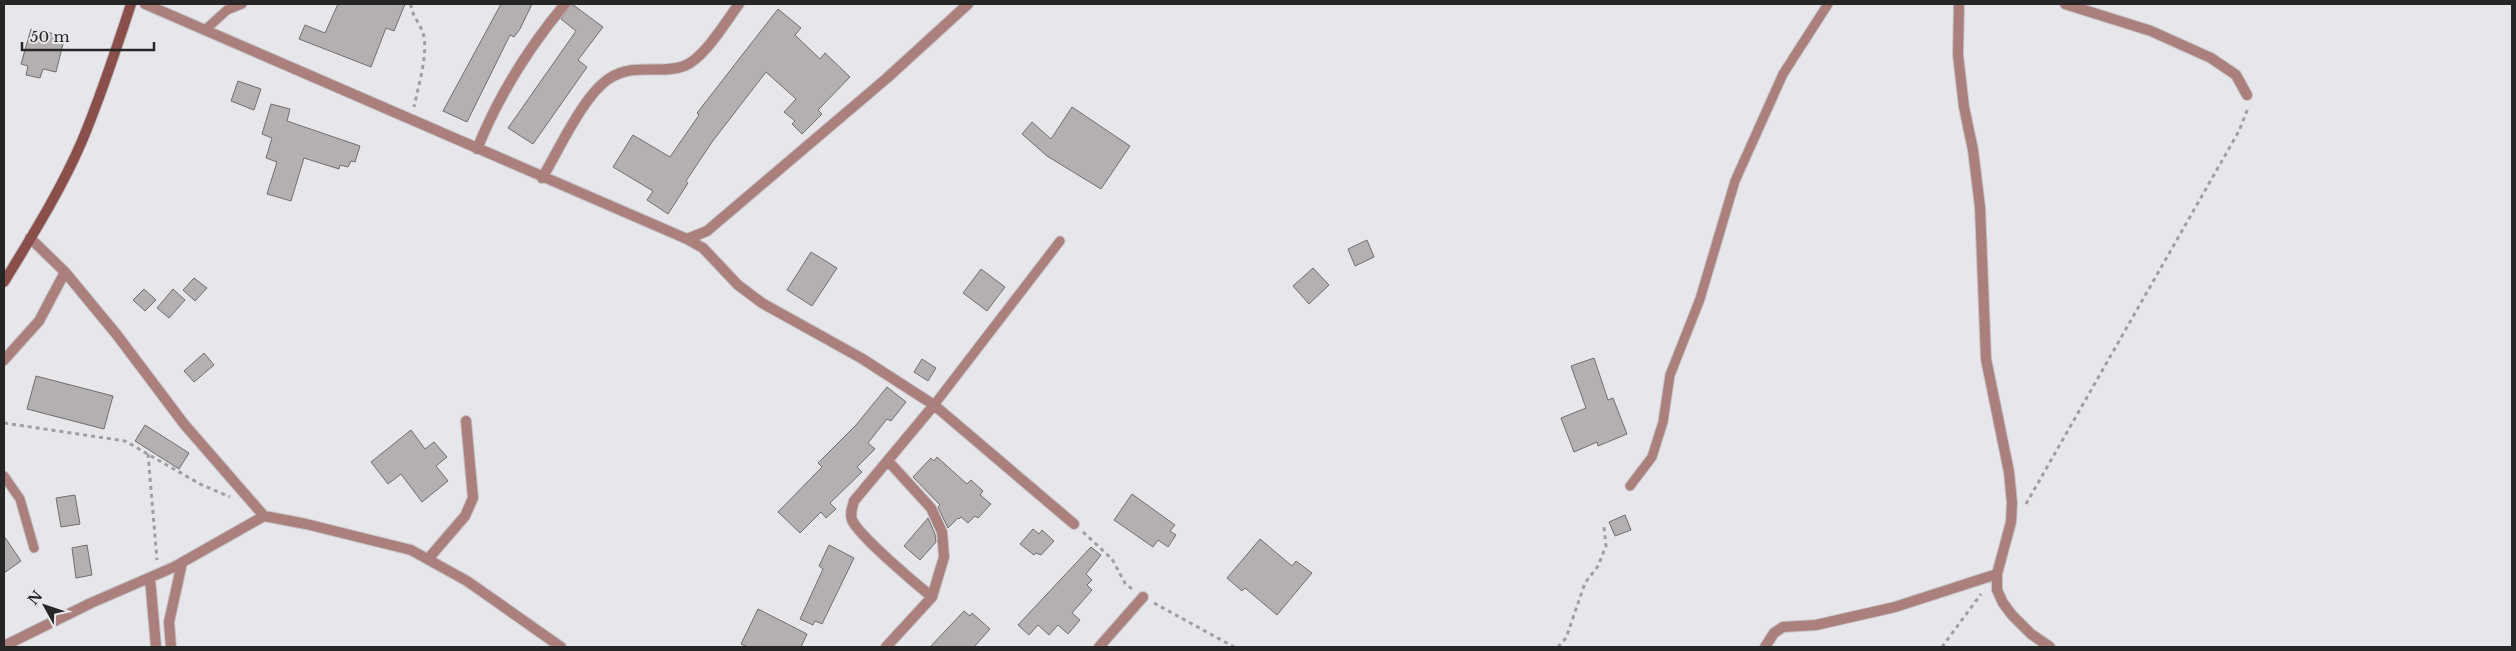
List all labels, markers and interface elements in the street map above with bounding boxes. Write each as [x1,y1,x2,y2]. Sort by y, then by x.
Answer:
scale bar [22,20,155,52]
text: 50 m [30,27,70,46]
north arrow [20,581,70,631]
text: N [24,587,46,608]

